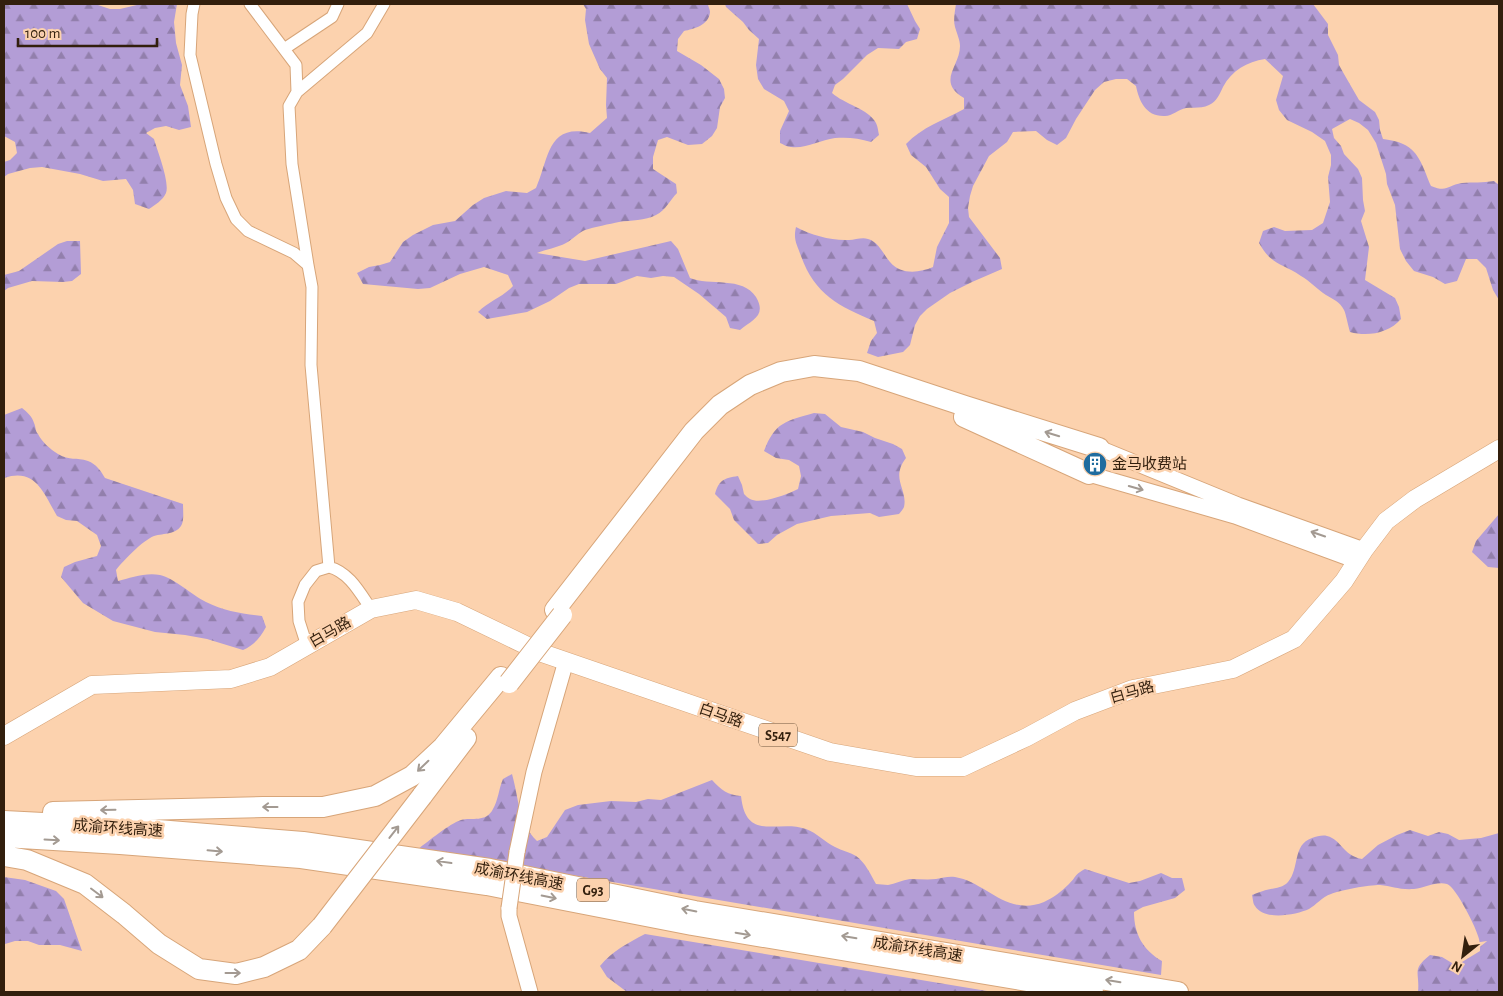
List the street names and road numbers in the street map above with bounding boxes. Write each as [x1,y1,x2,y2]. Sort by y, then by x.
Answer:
street label: 白马路 [307,614,353,650]
street label: 白马路 [1108,678,1156,706]
street label: 白马路 [697,700,745,730]
road number: S547 [759,724,797,746]
street label: 成渝环线高速 [73,817,163,839]
street label: 成渝环线高速 [473,860,565,892]
road number: G93 [577,878,609,902]
street label: 成渝环线高速 [872,934,964,964]

